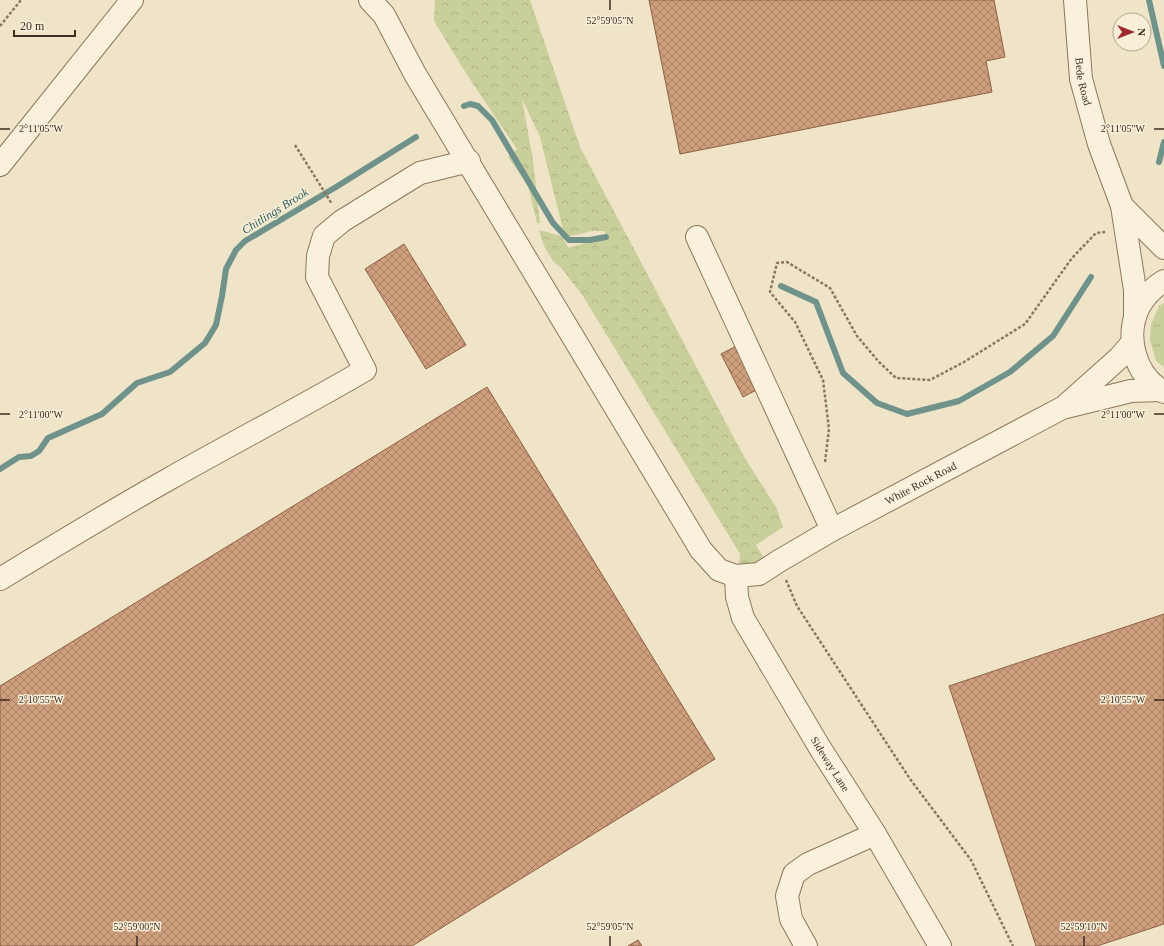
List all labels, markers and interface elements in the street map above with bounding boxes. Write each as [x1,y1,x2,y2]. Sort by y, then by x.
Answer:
scale bar [14,12,75,38]
north arrow [1112,12,1152,52]
text: 52°59'05"N [586,15,634,26]
text: 20 m [20,19,45,33]
text: N [1136,28,1148,36]
street label: Bede Road [1073,57,1094,107]
text: 2°11'05"W [19,123,64,134]
text: 2°11'05"W [1101,123,1146,134]
water label: Chitlings Brook [239,185,311,237]
text: 2°11'00"W [19,409,64,420]
text: 2°11'00"W [1101,409,1146,420]
street label: White Rock Road [883,459,959,507]
text: 2°10'55"W [19,694,64,705]
text: 2°10'55"W [1101,694,1146,705]
street label: Sideway Lane [809,734,852,794]
text: 52°59'00"N [113,921,161,932]
text: 52°59'05"N [586,921,634,932]
text: 52°59'10"N [1060,921,1108,932]

